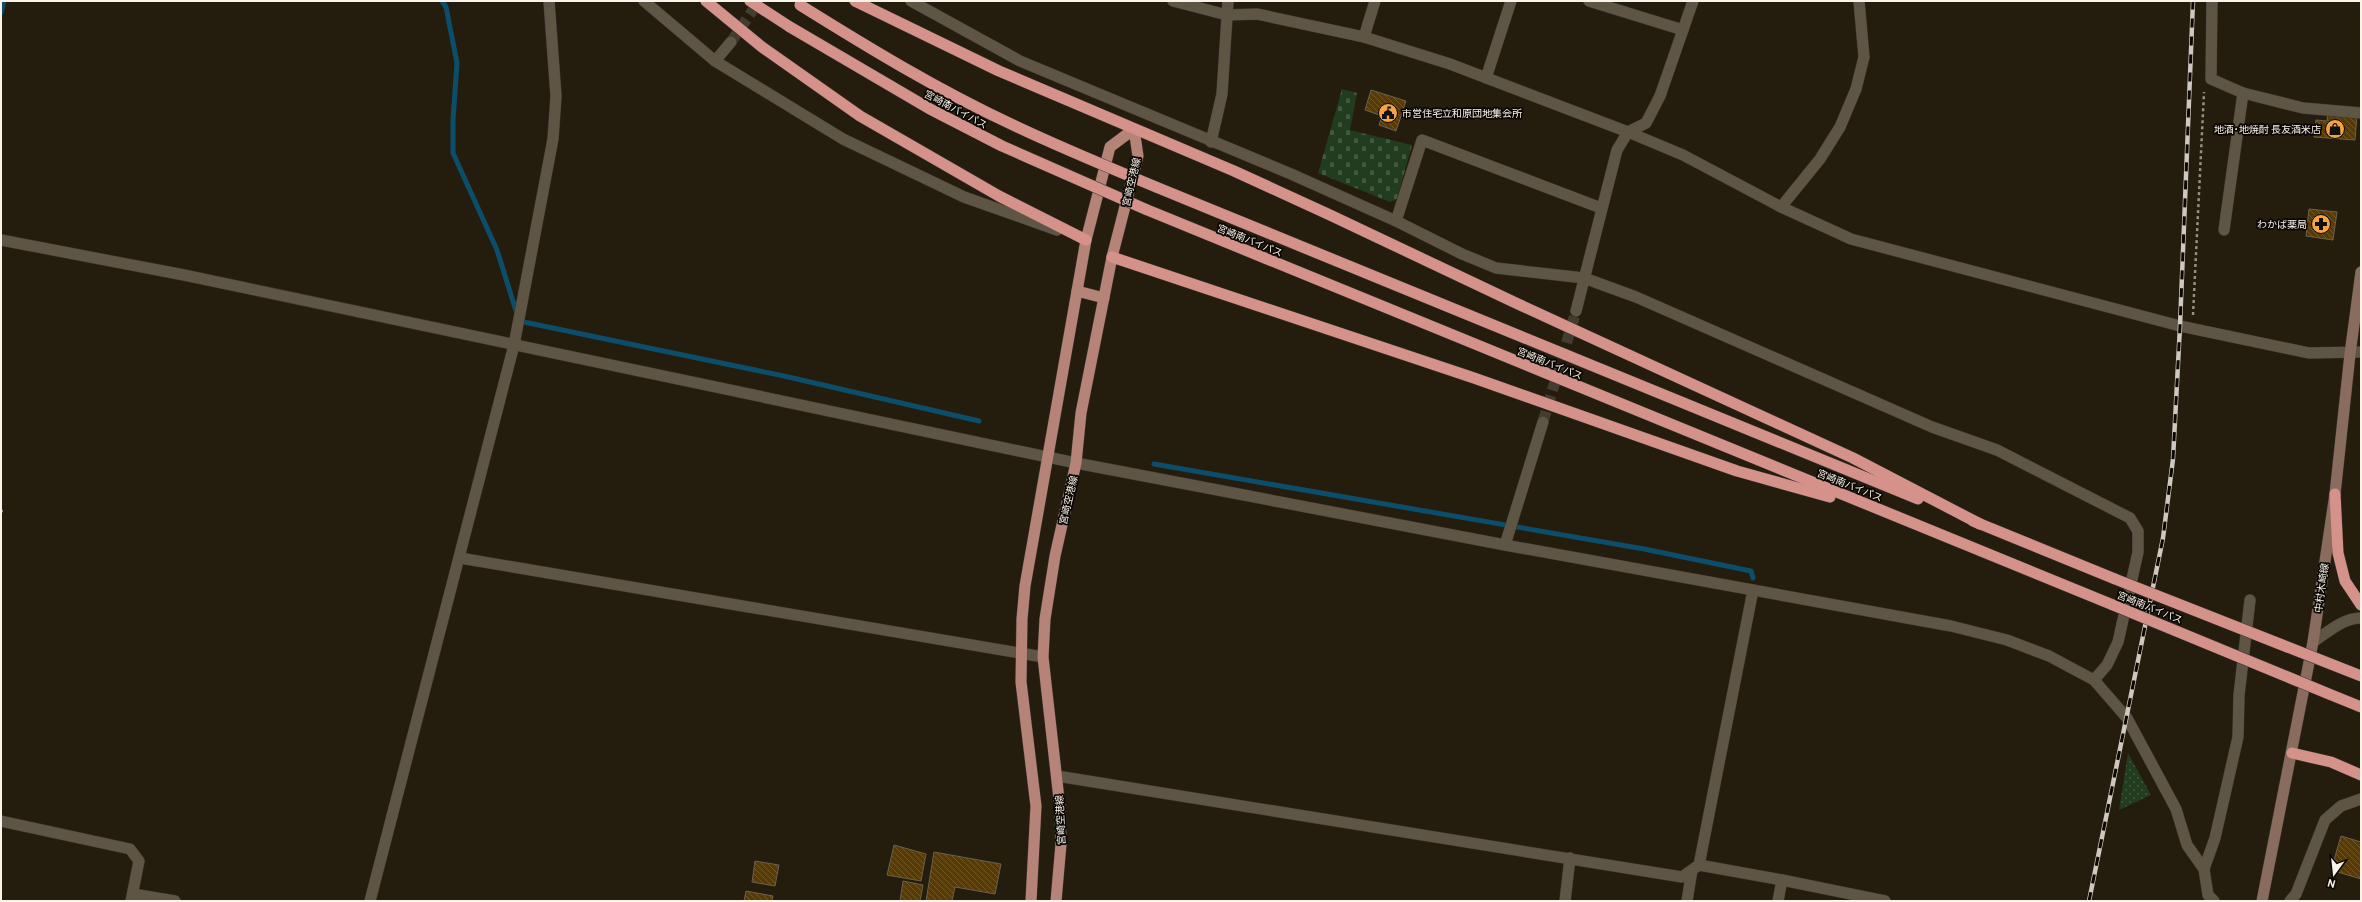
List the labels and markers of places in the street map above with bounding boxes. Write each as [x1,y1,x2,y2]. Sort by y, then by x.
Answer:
public building icon: 市営住宅立和原団地集会所 [1377,102,1399,124]
place label: 市営住宅立和原団地集会所 [1402,108,1522,121]
shop icon: 地酒･地焼酎 長友酒米店 [2324,118,2346,140]
place label: 地酒･地焼酎 長友酒米店 [2214,124,2321,137]
pharmacy icon: わかば薬局 [2310,213,2332,235]
place label: わかば薬局 [2257,219,2307,232]

